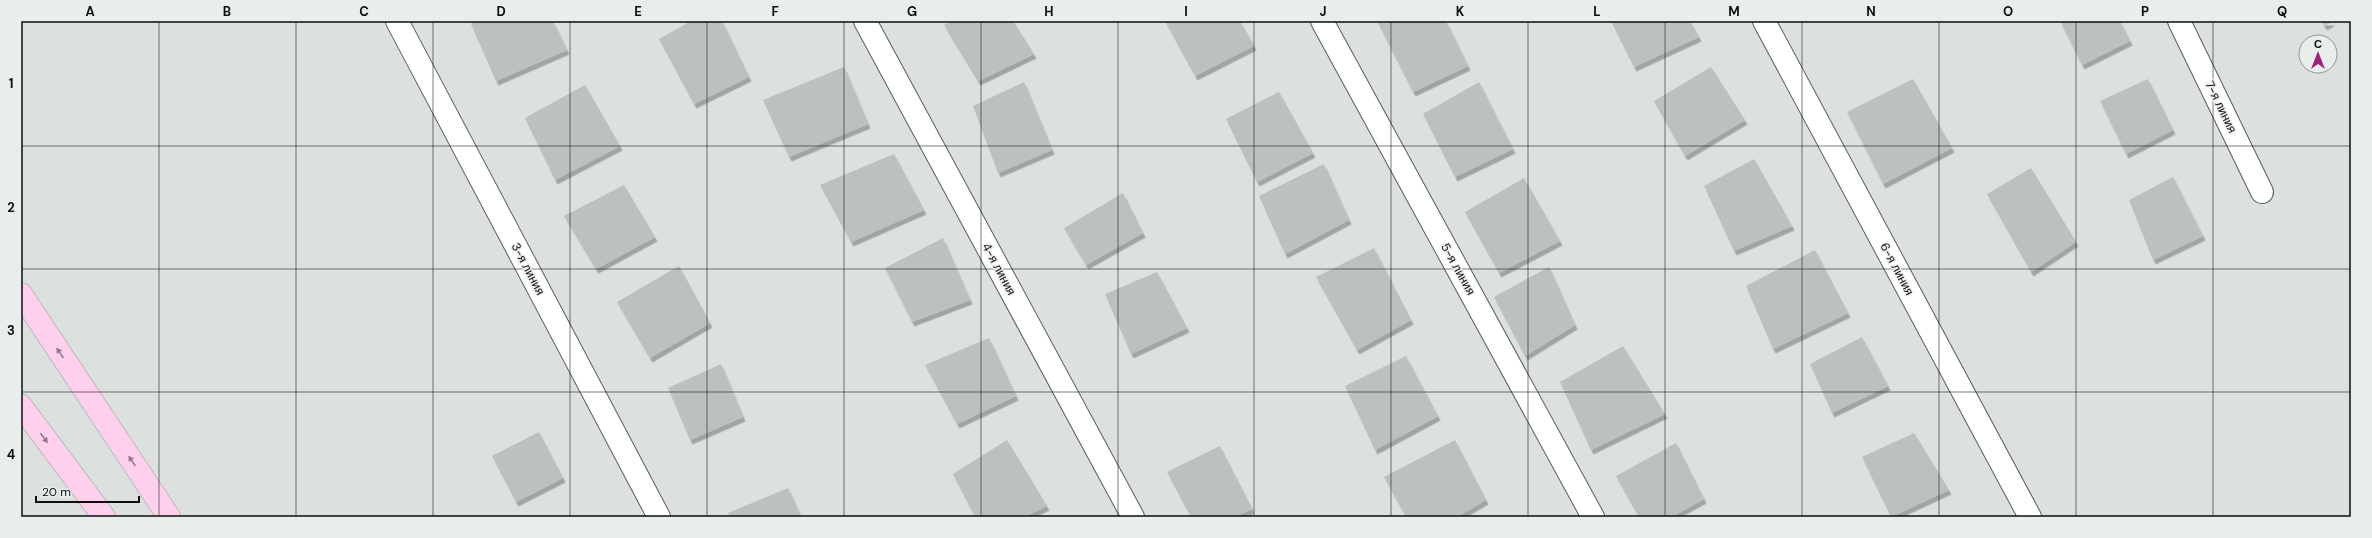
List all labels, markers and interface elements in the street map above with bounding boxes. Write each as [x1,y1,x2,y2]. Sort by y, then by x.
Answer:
text: A [85,3,95,20]
text: B [223,3,231,20]
text: C [359,3,369,20]
text: D [496,3,506,20]
text: E [634,3,642,20]
text: F [771,3,779,20]
text: G [907,3,917,20]
text: H [1044,3,1054,20]
text: I [1184,3,1188,20]
text: J [1319,3,1327,20]
text: K [1456,3,1465,20]
text: L [1593,3,1601,20]
text: M [1728,3,1740,20]
text: N [1866,3,1876,20]
text: O [2003,3,2013,20]
text: P [2141,3,2149,20]
text: Q [2277,3,2287,20]
north arrow [2298,34,2338,74]
text: С [2314,37,2322,51]
text: 1 [9,75,13,92]
street label: 7-я линия [2202,78,2240,136]
text: 2 [7,199,15,216]
street label: 3-я линия [508,240,548,298]
street label: 4-я линия [979,240,1019,298]
street label: 5-я линия [1437,240,1479,298]
street label: 6-я линия [1876,240,1918,298]
text: 3 [7,322,15,339]
one-way arrow [56,348,64,358]
one-way arrow [40,432,49,443]
text: 4 [7,446,15,463]
one-way arrow [128,456,136,466]
scale bar [36,478,139,504]
text: 20 m [42,484,71,500]

